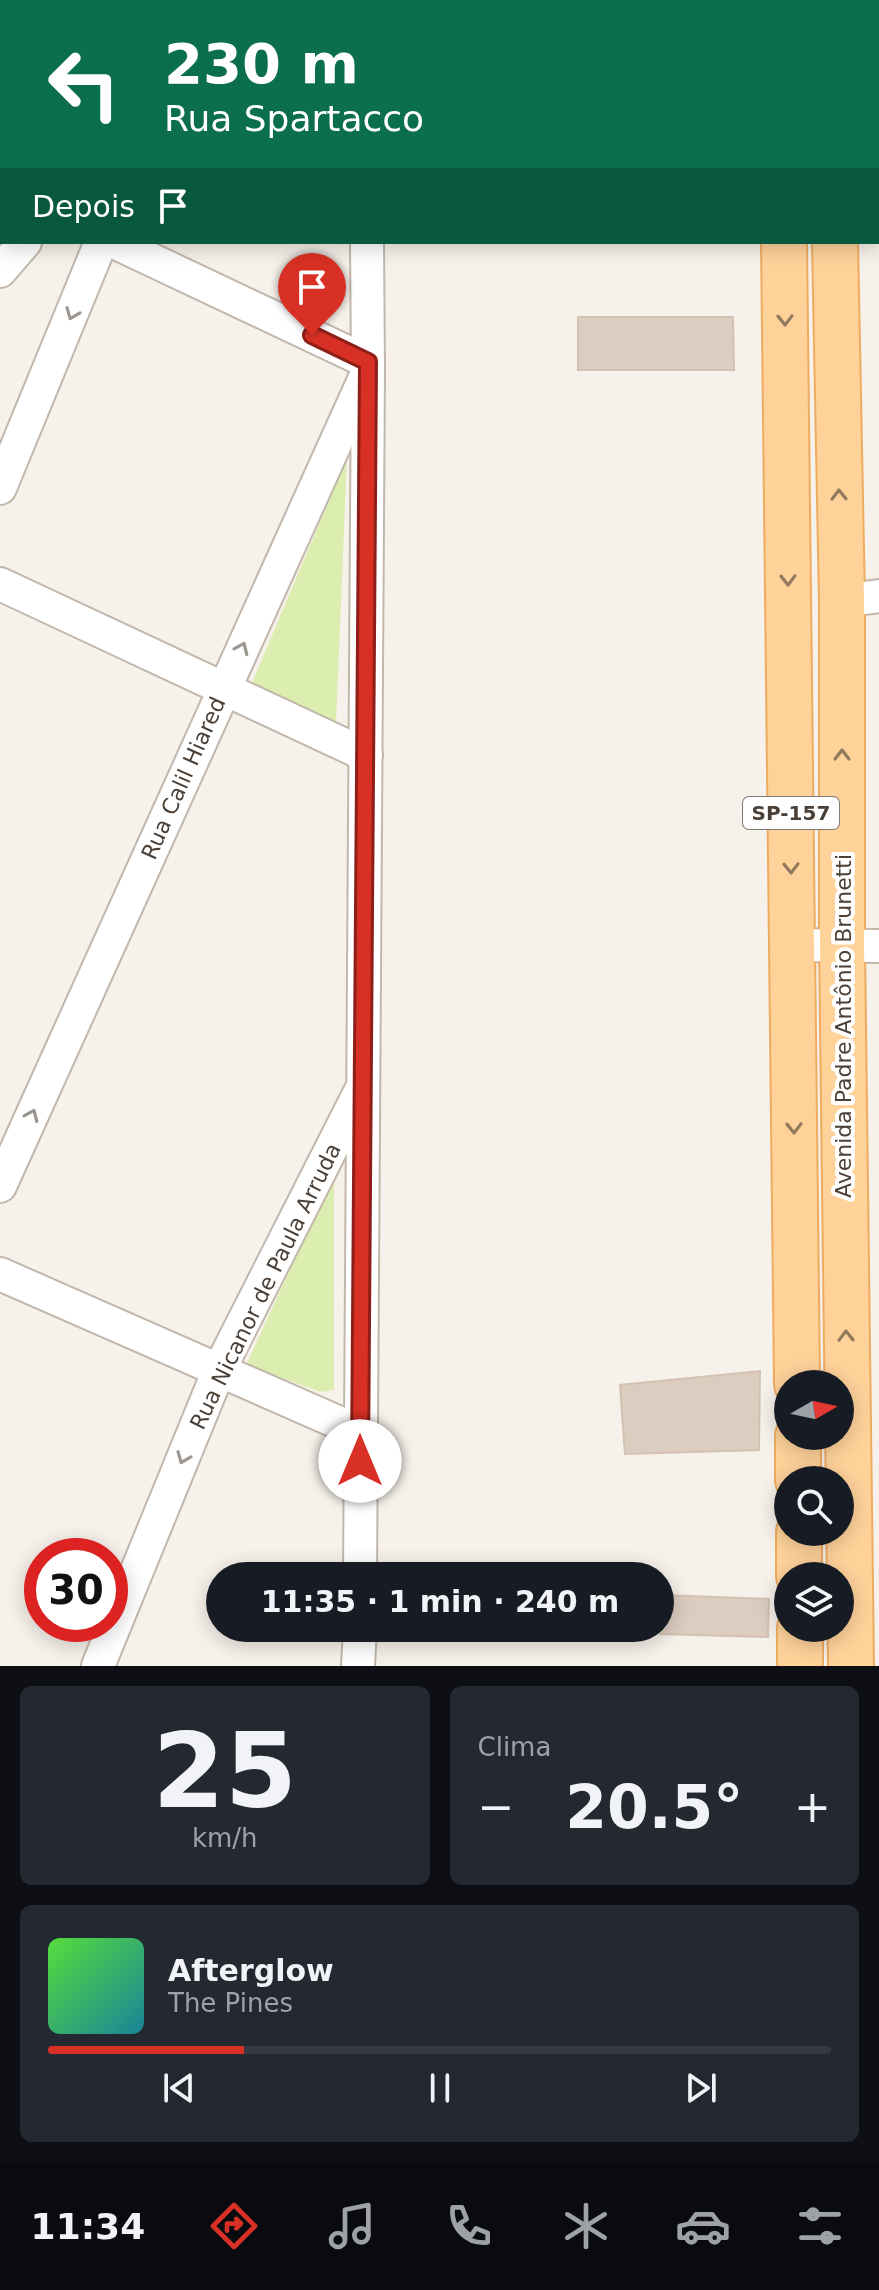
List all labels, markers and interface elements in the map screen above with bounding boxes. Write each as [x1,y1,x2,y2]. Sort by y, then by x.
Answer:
text: 230 m [164,31,359,96]
icon: left [32,32,136,136]
text: Rua Spartacco [164,98,424,139]
icon: arrive [151,184,195,228]
text: Depois [32,189,135,224]
pin [278,253,346,335]
icon: arrive [290,265,334,309]
one-way arrow [65,306,81,320]
one-way arrow [776,314,794,327]
one-way arrow [830,488,847,501]
one-way arrow [779,574,797,587]
one-way arrow [232,642,248,656]
street label: Rua Calil Hiared [136,693,230,863]
one-way arrow [833,748,851,761]
road number: SP-157 [743,797,839,829]
street label: Avenida Padre Antônio Brunetti [831,854,856,1198]
one-way arrow [783,862,800,875]
one-way arrow [22,1109,38,1124]
one-way arrow [785,1122,803,1135]
street label: Rua Nicanor de Paula Arruda [185,1139,346,1433]
one-way arrow [838,1329,855,1342]
north arrow [774,1370,854,1450]
map controls [774,1370,854,1642]
position arrow [318,1419,402,1503]
one-way arrow [177,1450,193,1464]
button: search [774,1466,854,1546]
speed limit sign: 30 [24,1538,128,1642]
button: layers [774,1562,854,1642]
text: 11:35 · 1 min · 240 m [261,1584,619,1619]
text: 25 [152,1710,297,1832]
text: Clima [478,1732,551,1762]
text: 20.5° [565,1772,743,1842]
text: − [478,1781,514,1832]
text: + [794,1781,831,1832]
text: km/h [192,1823,258,1853]
text: Afterglow [168,1953,334,1988]
text: The Pines [168,1988,293,2018]
icon: previous [157,2066,201,2110]
icon: pause [418,2066,462,2110]
icon: next [679,2066,723,2110]
icon: directions [206,2198,262,2254]
icon: music [324,2198,380,2254]
icon: phone [441,2198,497,2254]
icon: climate [558,2198,614,2254]
icon: car [675,2198,731,2254]
icon: filters [792,2198,848,2254]
text: 11:34 [31,2206,145,2247]

